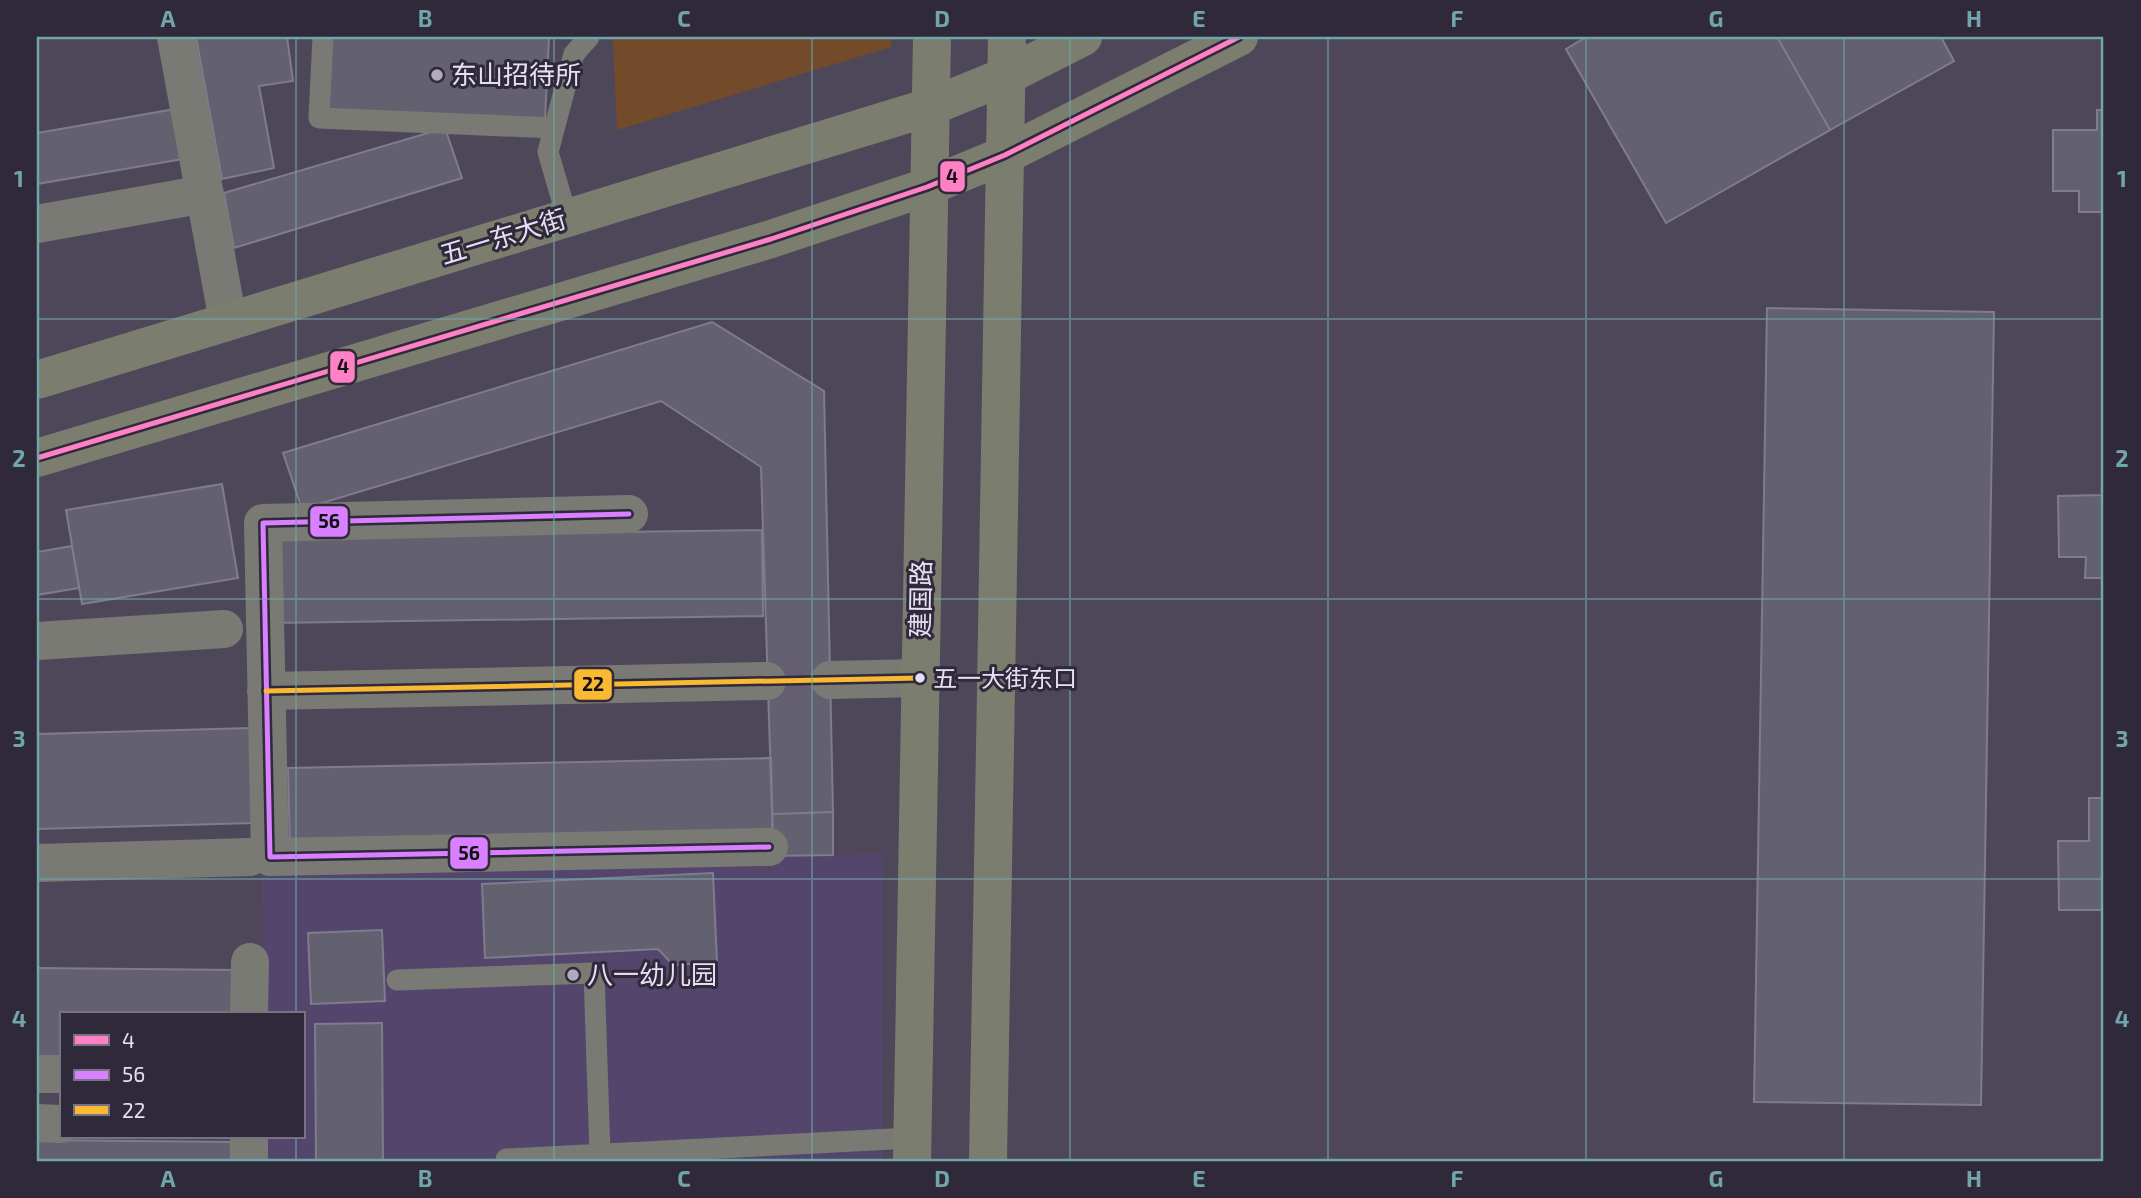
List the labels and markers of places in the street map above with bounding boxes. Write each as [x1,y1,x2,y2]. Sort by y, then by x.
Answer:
place label: 东山招待所 [451,58,581,89]
marker: 东山招待所 [429,67,445,83]
place label: 五一大街东口 [933,663,1077,692]
marker: 五一大街东口 [913,671,927,685]
place label: 八一幼儿园 [587,958,717,989]
marker: 八一幼儿园 [565,967,581,983]

